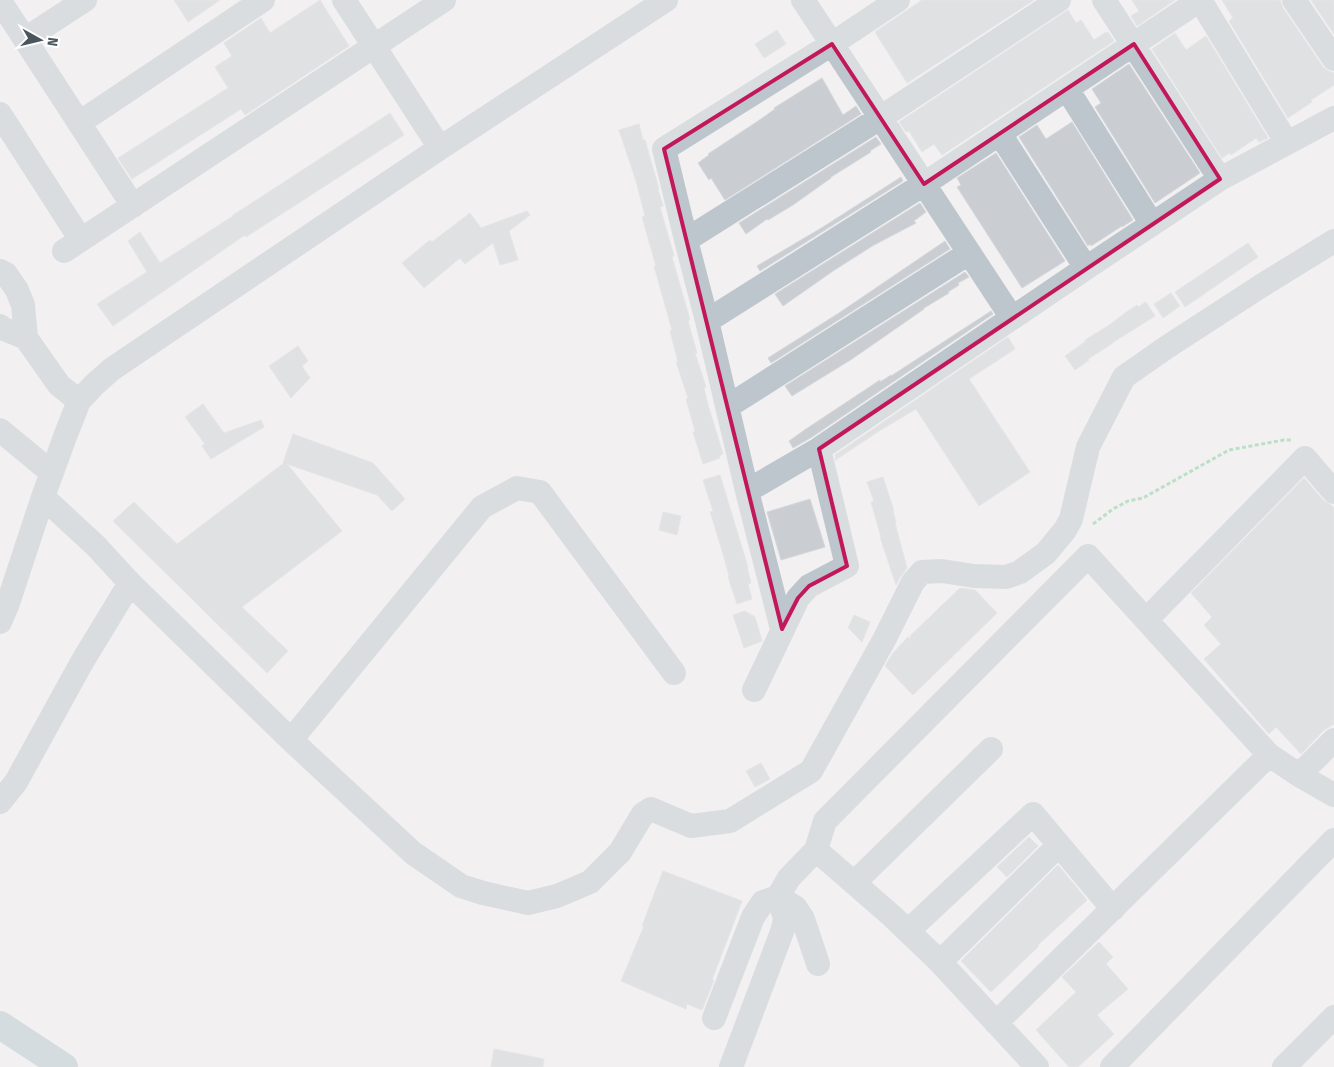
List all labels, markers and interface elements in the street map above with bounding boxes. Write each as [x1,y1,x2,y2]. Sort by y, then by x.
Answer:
north arrow [15,15,65,65]
text: N [43,36,61,47]

